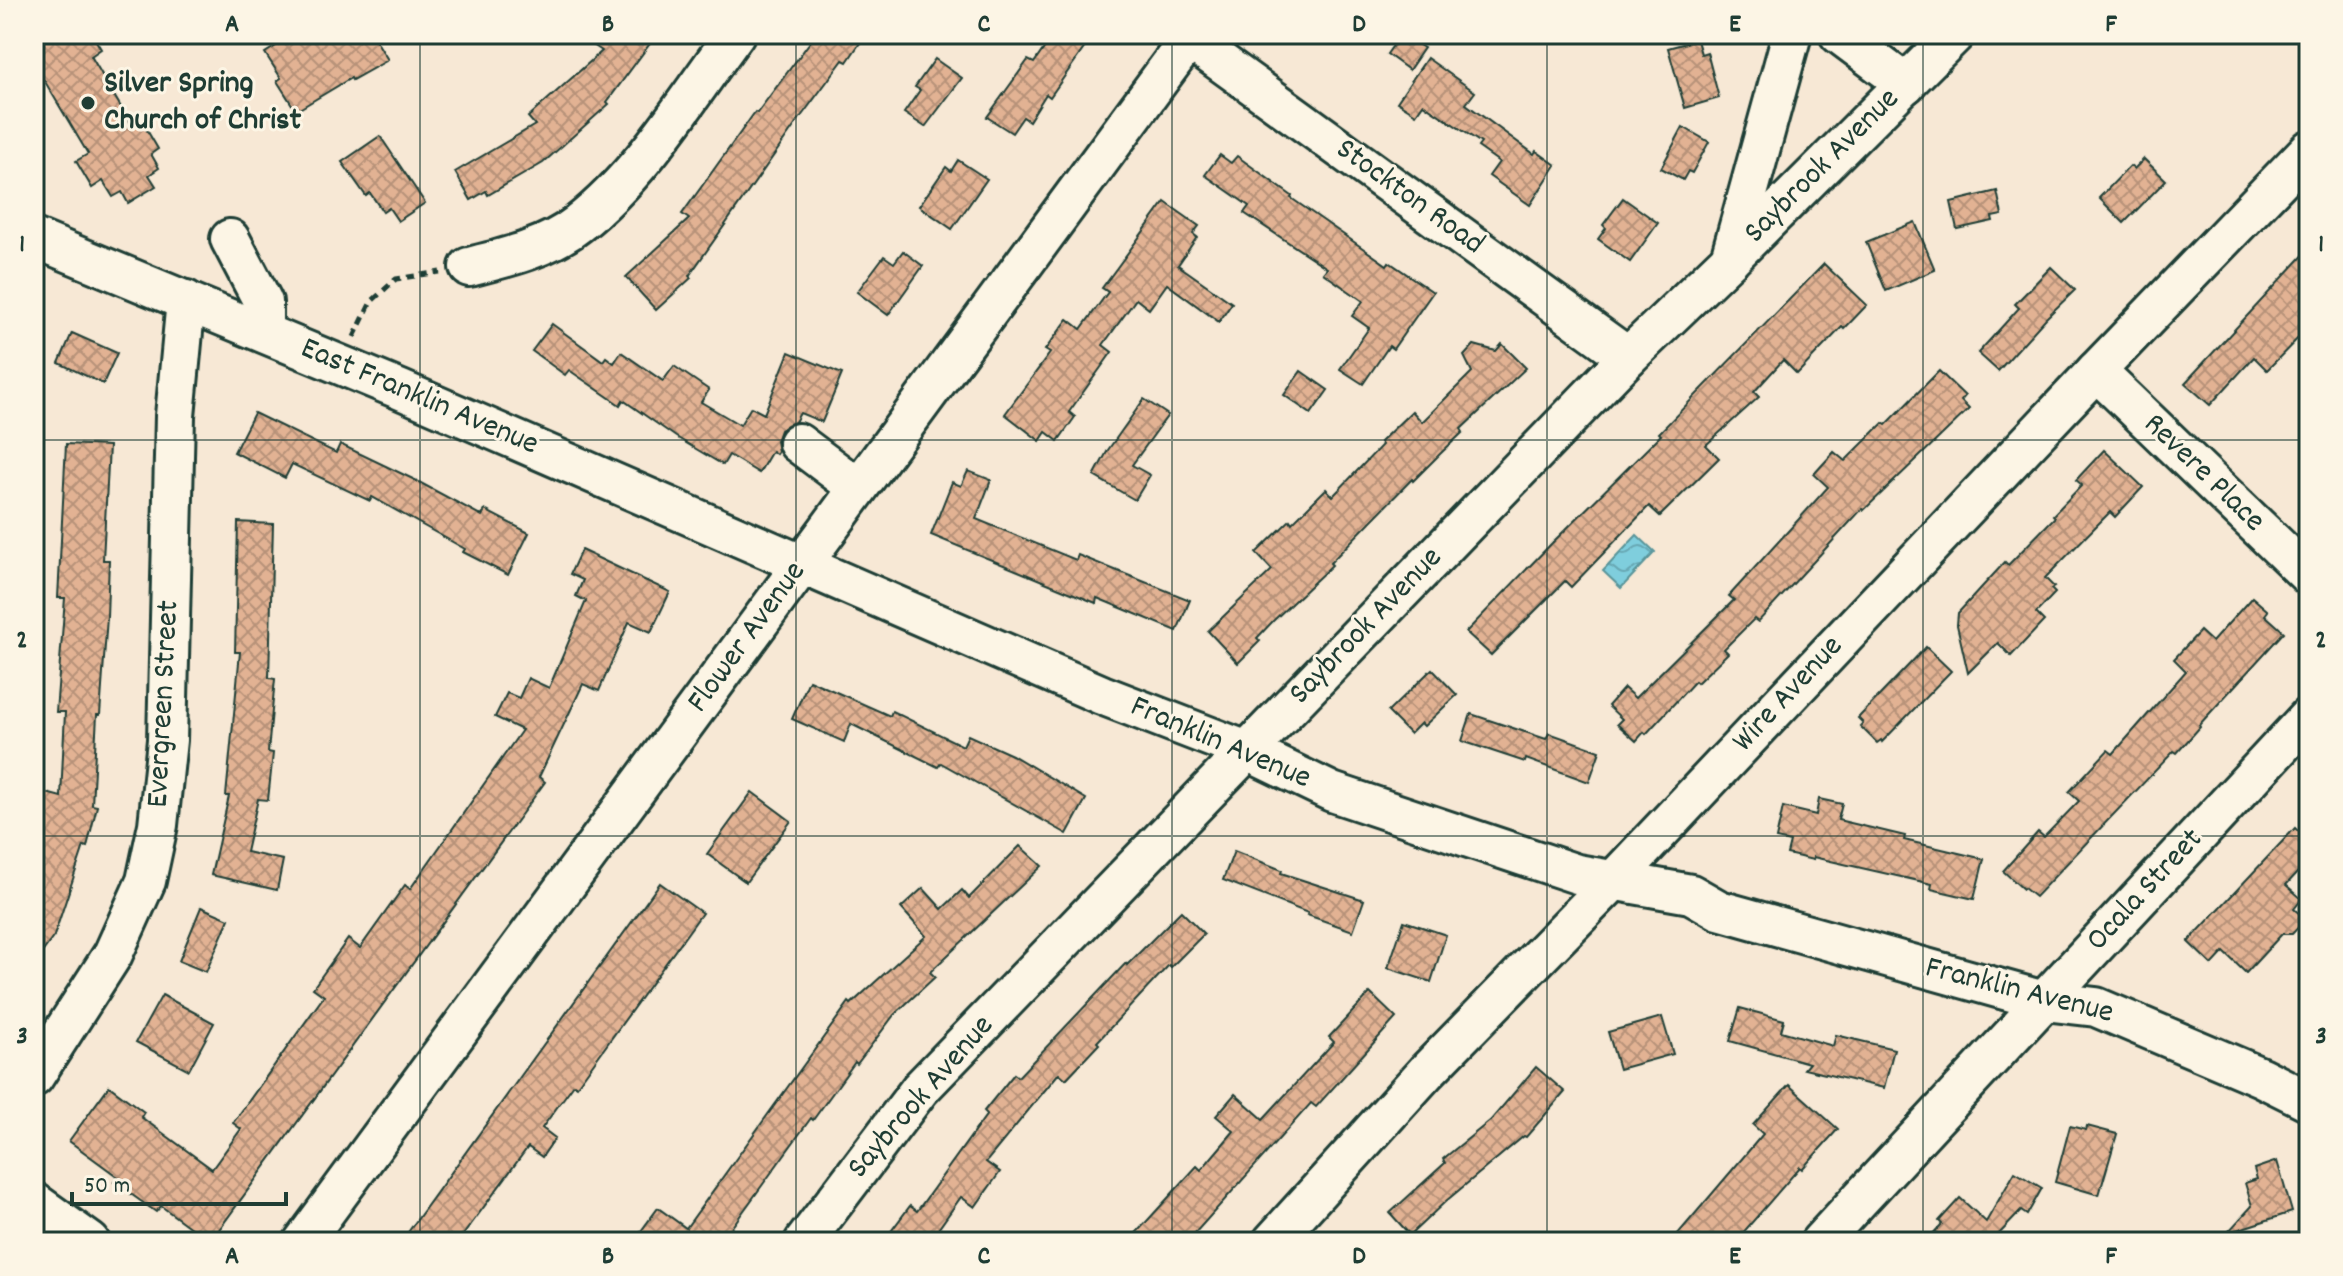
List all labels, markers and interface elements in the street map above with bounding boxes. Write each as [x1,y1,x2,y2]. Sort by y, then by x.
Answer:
text: A [225,7,239,44]
text: B [602,7,614,44]
text: C [978,7,991,44]
text: D [1352,7,1366,44]
text: E [1729,7,1741,44]
text: F [2105,7,2117,44]
place label: Silver Spring Church of Christ [104,62,301,145]
street label: Saybrook Avenue [1735,79,1911,255]
marker: Silver Spring Church of Christ [79,94,97,112]
street label: Stockton Road [1325,128,1493,268]
text: 1 [19,227,25,264]
text: 1 [2318,227,2324,264]
street label: East Franklin Avenue [293,327,545,469]
street label: Revere Place [2131,404,2275,544]
street label: Saybrook Avenue [1279,538,1455,716]
street label: Flower Avenue [677,553,819,723]
street label: Evergreen Street [137,599,193,809]
text: 2 [16,623,28,660]
text: 2 [2315,623,2327,660]
street label: Wire Avenue [1723,626,1855,764]
street label: Franklin Avenue [1123,685,1317,803]
street label: Ocala Street [2077,819,2215,963]
street label: Franklin Avenue [1920,946,2118,1038]
street label: Saybrook Avenue [838,1006,1006,1190]
text: 3 [16,1019,28,1056]
text: 3 [2315,1019,2327,1056]
scale bar [72,1156,286,1206]
text: 50 m [84,1170,130,1204]
text: A [225,1239,239,1276]
text: B [602,1239,614,1276]
text: C [978,1239,991,1276]
text: D [1352,1239,1366,1276]
text: E [1729,1239,1741,1276]
text: F [2105,1239,2117,1276]

